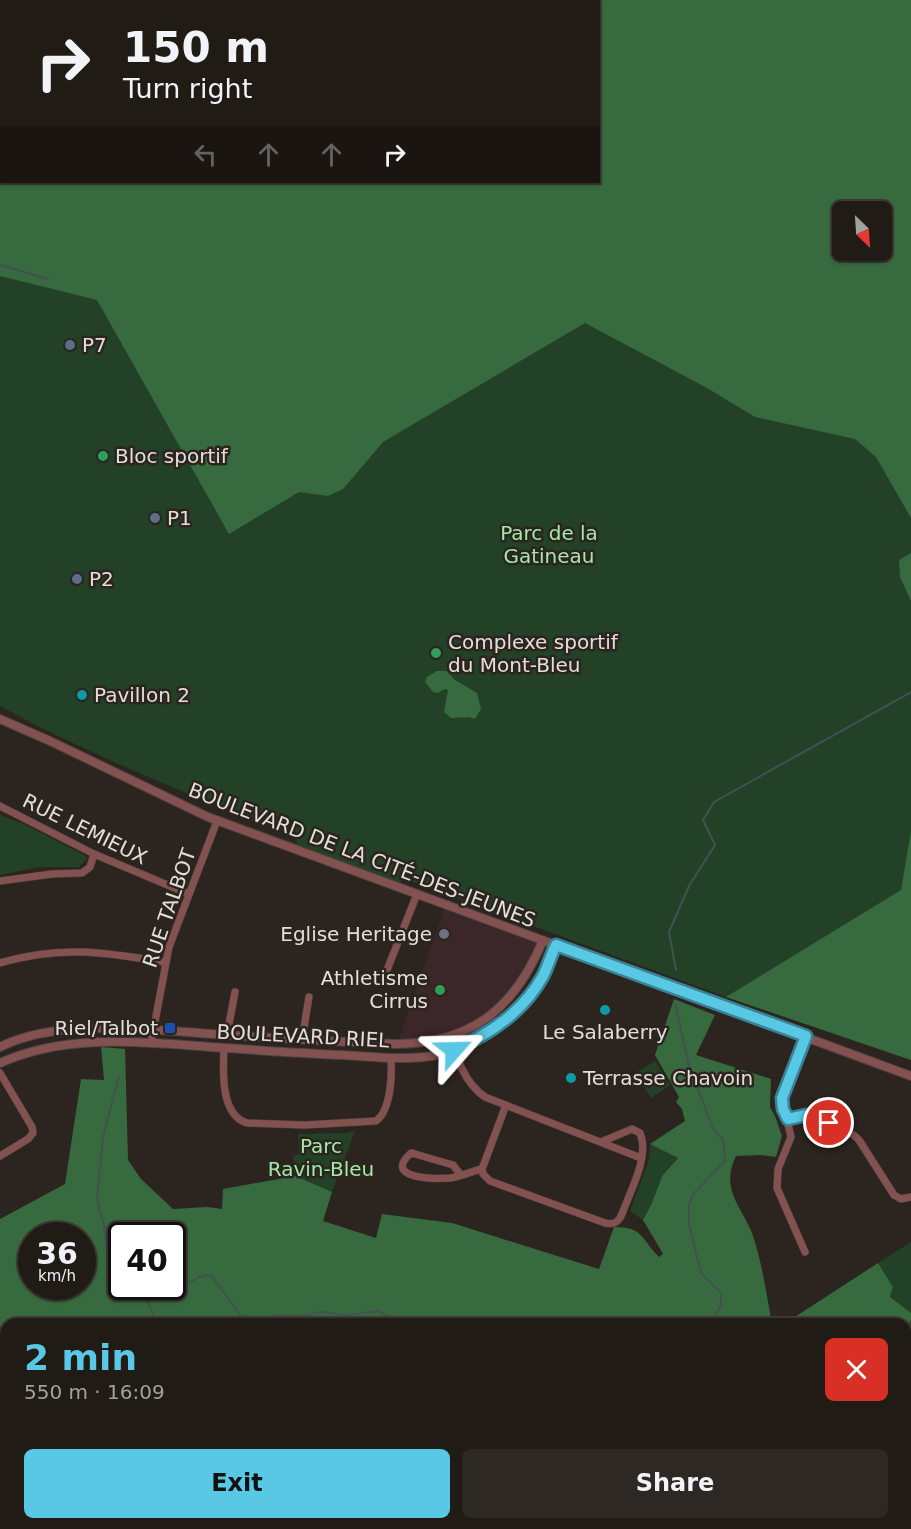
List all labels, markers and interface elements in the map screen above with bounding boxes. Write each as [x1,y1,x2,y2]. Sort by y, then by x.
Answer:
text: 150 m [123,23,269,72]
icon: right [24,24,102,102]
text: Turn right [123,73,252,104]
icon: left [189,138,222,171]
icon: ahead [252,138,285,171]
icon: ahead [315,138,348,171]
icon: right [378,138,411,171]
north arrow [832,201,892,261]
map controls [832,201,892,261]
place label: P7 [82,333,107,357]
marker: P7 [63,338,77,352]
place label: Bloc sportif [115,444,229,468]
marker: Bloc sportif [96,449,110,463]
place label: P1 [167,506,192,530]
marker: P1 [148,511,162,525]
park label: Parc de la Gatineau [500,521,598,568]
place label: P2 [89,567,114,591]
marker: P2 [70,572,84,586]
place label: Complexe sportif du Mont-Bleu [448,630,619,677]
marker: Complexe sportif du Mont-Bleu [429,646,443,660]
place label: Pavillon 2 [94,683,190,707]
marker: Pavillon 2 [75,688,89,702]
street label: BOULEVARD DE LA CITÉ-DES-JEUNES [185,778,539,932]
street label: RUE LEMIEUX [19,789,151,870]
street label: RUE TALBOT [137,845,201,971]
place label: Eglise Heritage [280,922,432,946]
marker: Eglise Heritage [437,927,451,941]
place label: Athletisme Cirrus [321,966,428,1013]
marker: Athletisme Cirrus [433,983,447,997]
marker: Le Salaberry [598,1003,612,1017]
place label: Riel/Talbot [54,1016,158,1040]
position arrow [422,1018,486,1082]
street label: BOULEVARD RIEL [216,1019,391,1053]
place label: Le Salaberry [542,1020,668,1044]
marker: Riel/Talbot [163,1021,177,1035]
place label: Terrasse Chavoin [582,1066,753,1090]
marker: Terrasse Chavoin [564,1071,578,1085]
pin [803,1097,854,1148]
icon: arrive [812,1106,845,1139]
park label: Parc Ravin-Bleu [268,1134,374,1181]
speed limit sign: 40 [108,1222,186,1300]
text: 36 [36,1236,78,1271]
text: km/h [38,1267,76,1285]
text: 2 min [24,1337,137,1378]
button: close [825,1338,888,1401]
text: 550 m · 16:09 [24,1380,165,1404]
button: Exit [24,1449,450,1518]
button: Share [462,1449,888,1518]

